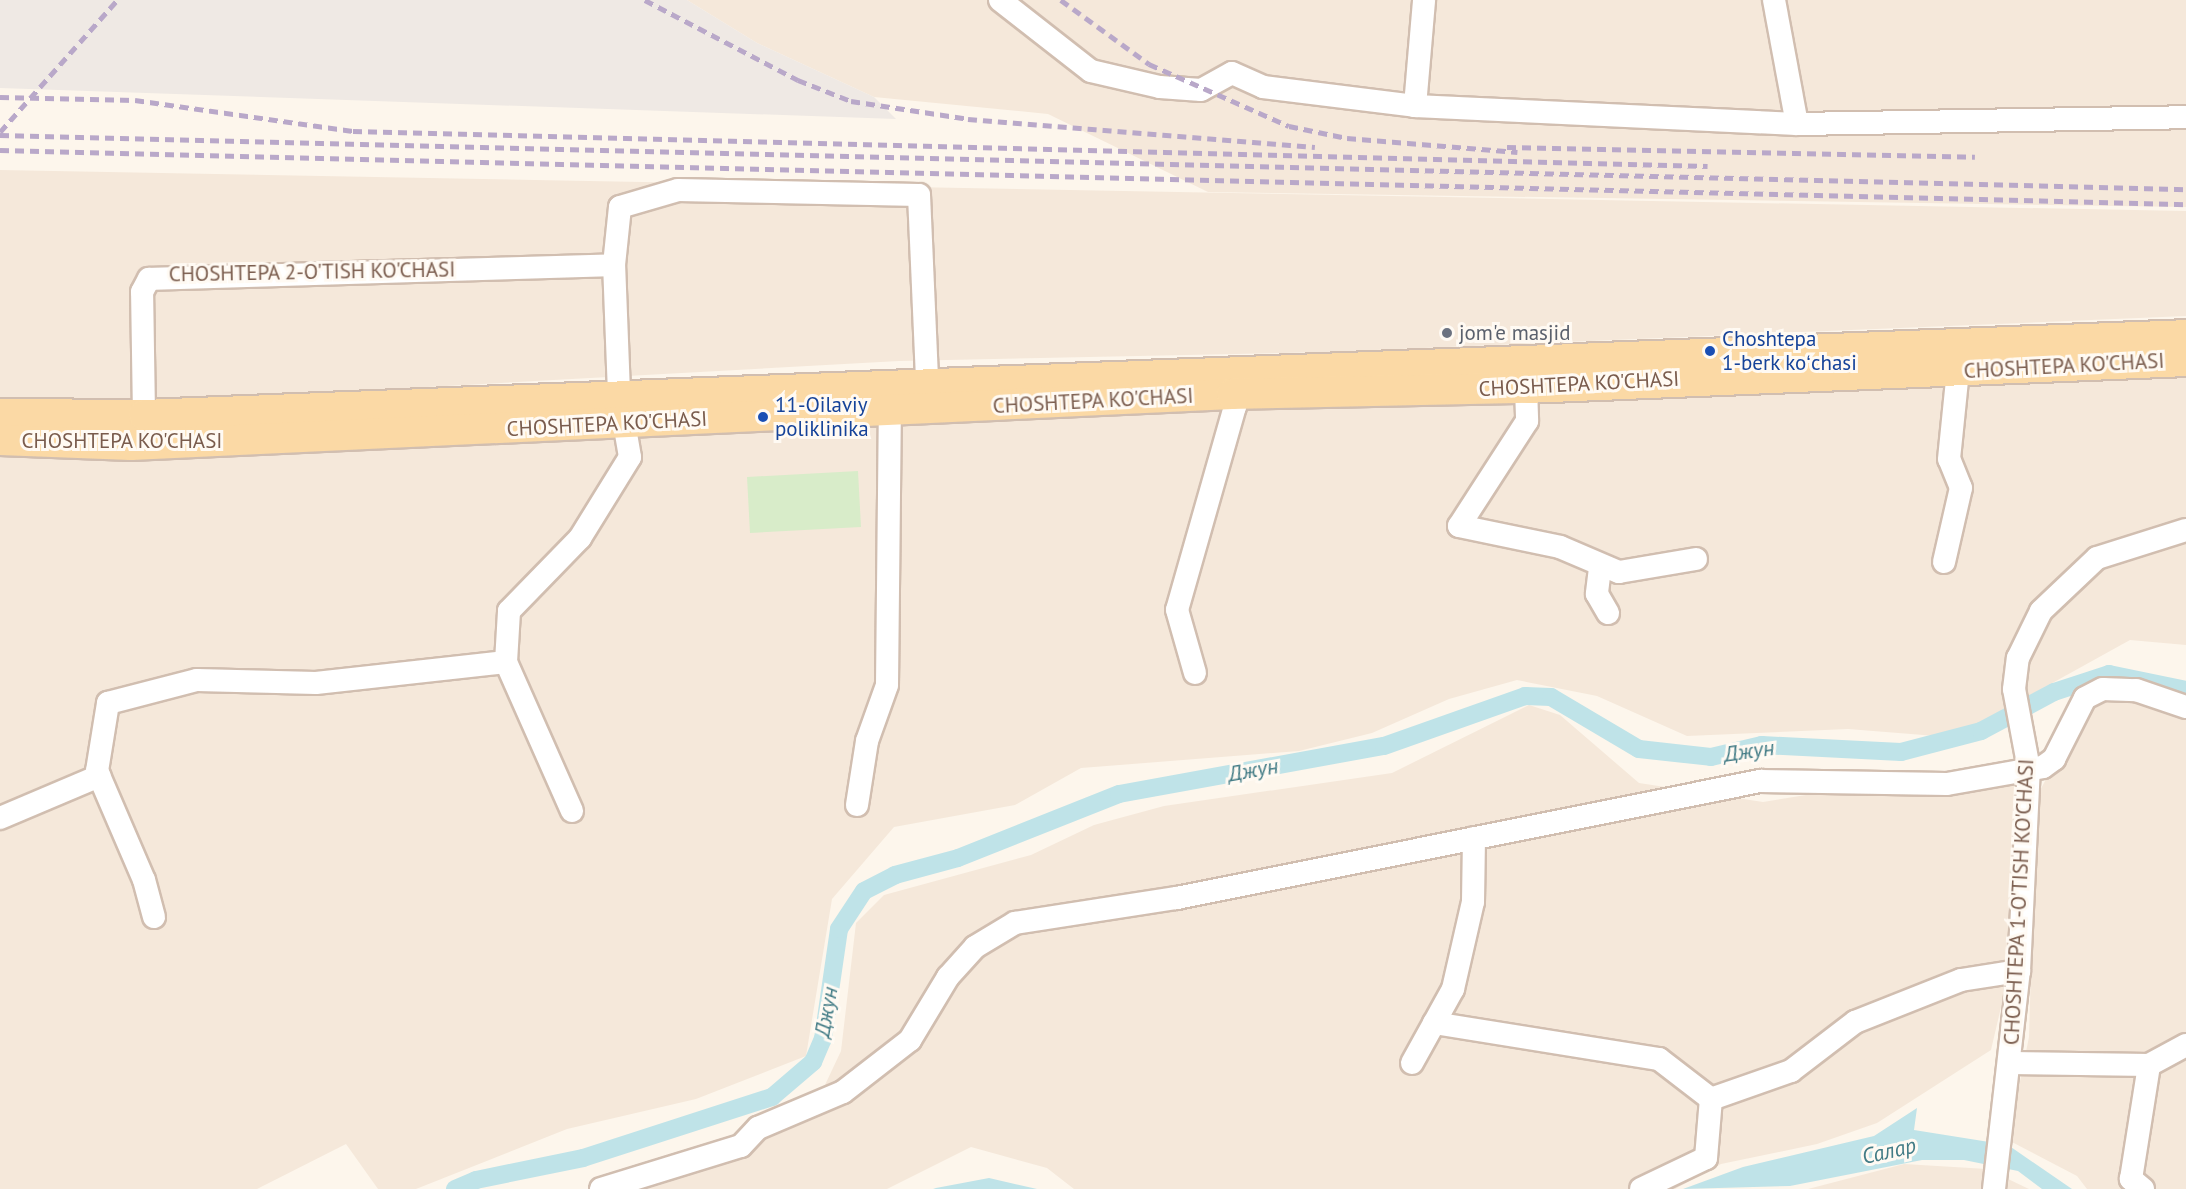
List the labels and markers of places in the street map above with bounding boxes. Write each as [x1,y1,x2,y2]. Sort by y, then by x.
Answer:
place label: jom'e masjid [1459,320,1570,346]
marker: jom'e masjid [1440,326,1454,340]
place label: Choshtepa 1-berk koʻchasi [1722,326,1857,376]
marker: Choshtepa 1-berk koʻchasi [1703,344,1717,358]
place label: 11-Oilaviy poliklinika [775,392,869,442]
marker: 11-Oilaviy poliklinika [756,410,770,424]

